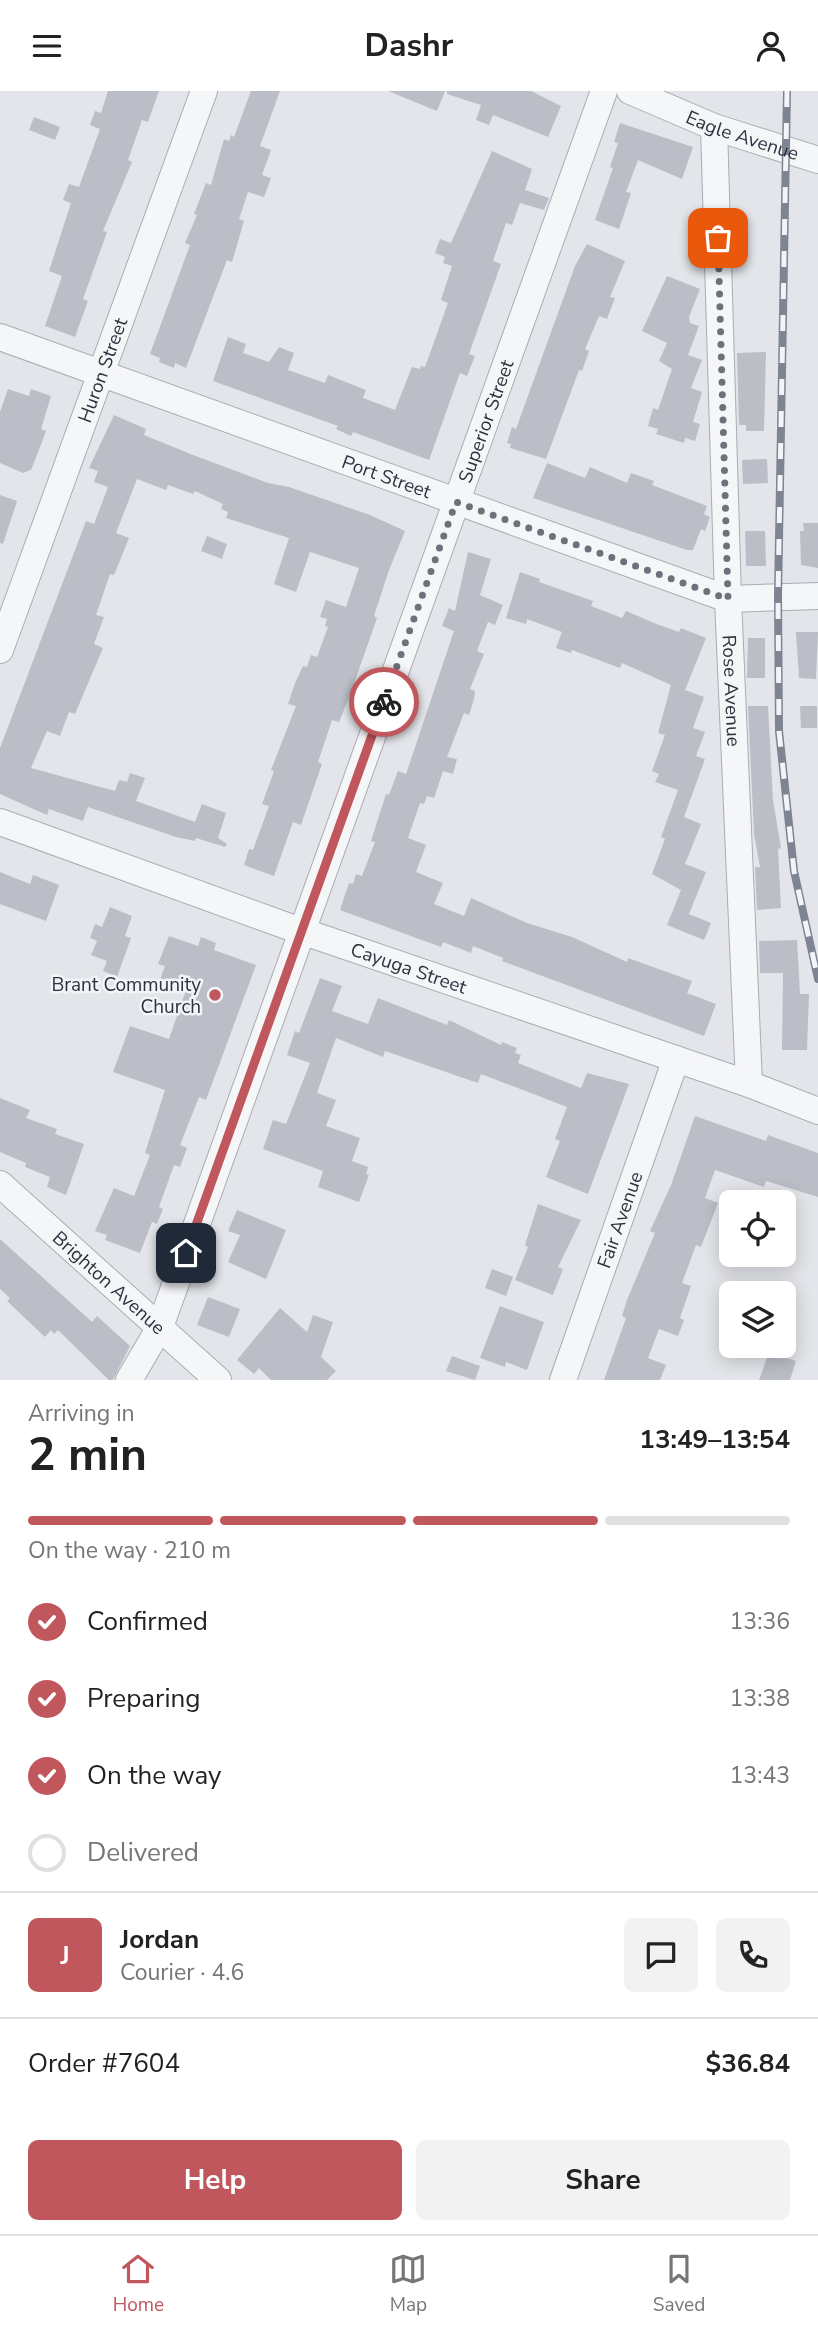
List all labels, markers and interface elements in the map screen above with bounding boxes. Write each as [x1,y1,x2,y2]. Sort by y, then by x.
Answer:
text: Dashr [365,24,453,67]
icon: menu [28,27,66,65]
icon: person [752,27,790,65]
street label: Eagle Avenue [682,105,802,167]
pin [688,208,748,268]
icon: bag [699,219,737,257]
street label: Huron Street [72,314,134,427]
street label: Superior Street [452,356,521,486]
street label: Port Street [338,449,435,505]
street label: Rose Avenue [716,634,746,747]
courier [349,667,419,737]
icon: bike [365,683,403,721]
street label: Cayuga Street [347,937,470,1001]
place label: Brant Community Church [51,972,201,1020]
marker: Brant Community Church [207,987,223,1003]
street label: Fair Avenue [591,1168,649,1272]
map controls [719,1190,796,1358]
button: locate [719,1190,796,1267]
pin [156,1223,216,1283]
street label: Brighton Avenue [47,1225,171,1341]
icon: home [167,1234,205,1272]
button: layers [719,1281,796,1358]
text: Arriving in [28,1398,135,1429]
text: 13:49–13:54 [639,1422,790,1457]
text: 2 min [28,1423,147,1486]
text: On the way · 210 m [28,1535,231,1566]
icon: check [28,1603,66,1641]
text: Confirmed [87,1604,208,1639]
text: 13:36 [730,1606,790,1637]
icon: check [28,1680,66,1718]
text: Preparing [87,1681,200,1716]
text: 13:38 [730,1683,790,1714]
icon: check [28,1757,66,1795]
text: On the way [87,1758,221,1793]
text: 13:43 [730,1760,790,1791]
text: Delivered [87,1835,199,1870]
button: chat [624,1918,698,1992]
button: phone [716,1918,790,1992]
text: Jordan [120,1922,199,1957]
text: J [60,1938,70,1973]
text: Courier · 4.6 [120,1957,244,1988]
text: Order #7604 [28,2046,180,2081]
text: $36.84 [706,2046,790,2081]
button: Help [28,2140,402,2220]
button: Share [416,2140,790,2220]
tab: Home [113,2250,164,2318]
tab: Map [389,2250,427,2318]
tab: Saved [653,2250,705,2318]

